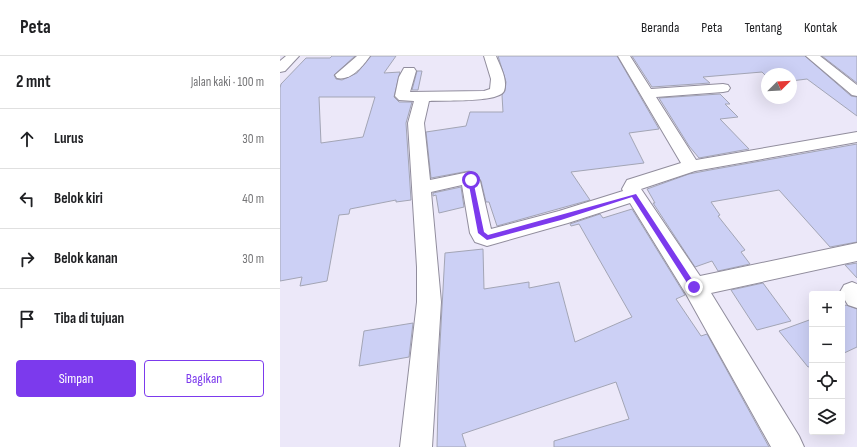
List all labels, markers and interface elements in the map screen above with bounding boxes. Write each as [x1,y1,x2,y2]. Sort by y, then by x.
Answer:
text: Peta [20,16,51,39]
text: Beranda [641,19,679,36]
text: Peta [701,19,722,36]
text: Tentang [744,19,782,36]
text: Kontak [804,19,837,36]
north arrow [761,68,797,104]
text: 2 mnt [16,72,51,92]
text: Jalan kaki · 100 m [191,74,264,90]
icon: ahead [16,128,38,150]
text: Lurus [54,129,83,148]
text: 30 m [242,131,264,147]
route start [462,171,480,189]
icon: left [16,188,38,210]
text: Belok kiri [54,189,103,208]
text: 40 m [242,191,264,207]
icon: right [16,248,38,270]
text: Belok kanan [54,249,118,268]
text: 30 m [242,251,264,267]
route end [685,278,703,296]
map controls [809,291,845,435]
button: + [809,291,845,327]
icon: arrive [16,308,38,330]
text: Tiba di tujuan [54,309,124,328]
button: − [809,327,845,363]
button: Simpan [16,360,136,397]
button: Bagikan [144,360,264,397]
button: locate [809,363,845,399]
button: layers [809,399,845,435]

